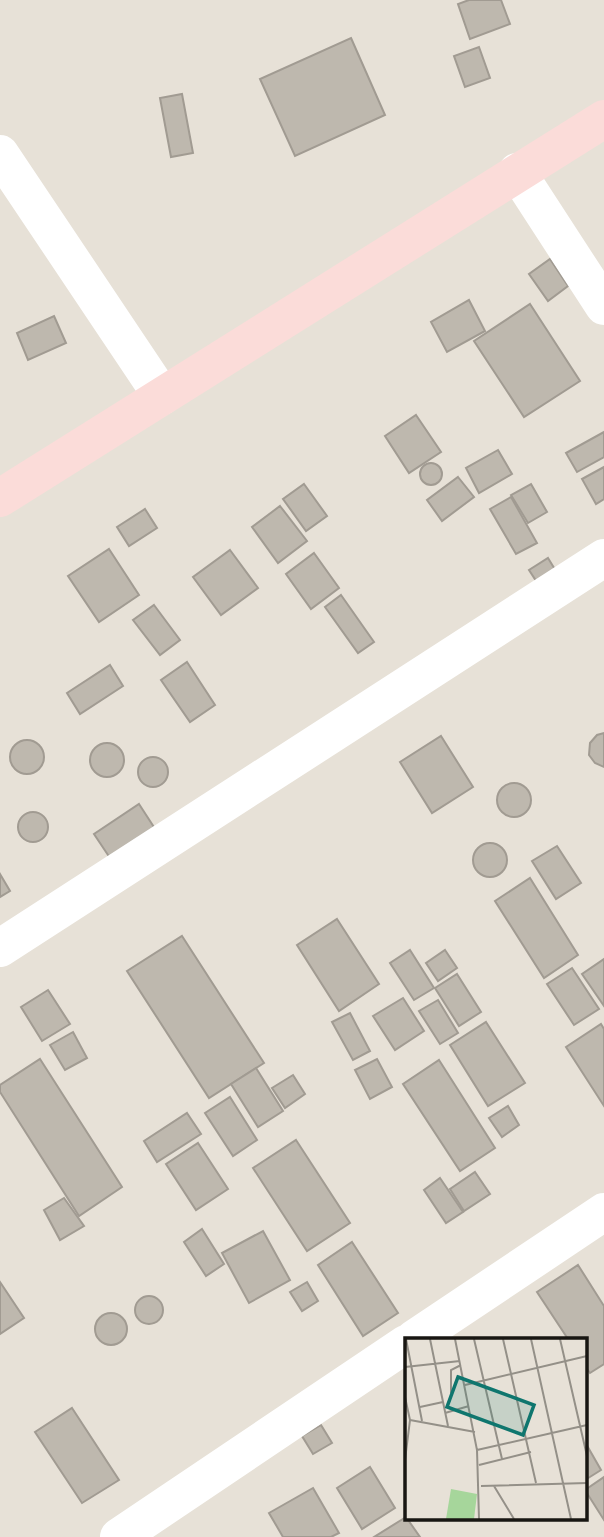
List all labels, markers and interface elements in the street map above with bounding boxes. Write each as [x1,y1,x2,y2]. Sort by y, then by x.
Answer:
inset map [405,1338,586,1520]

